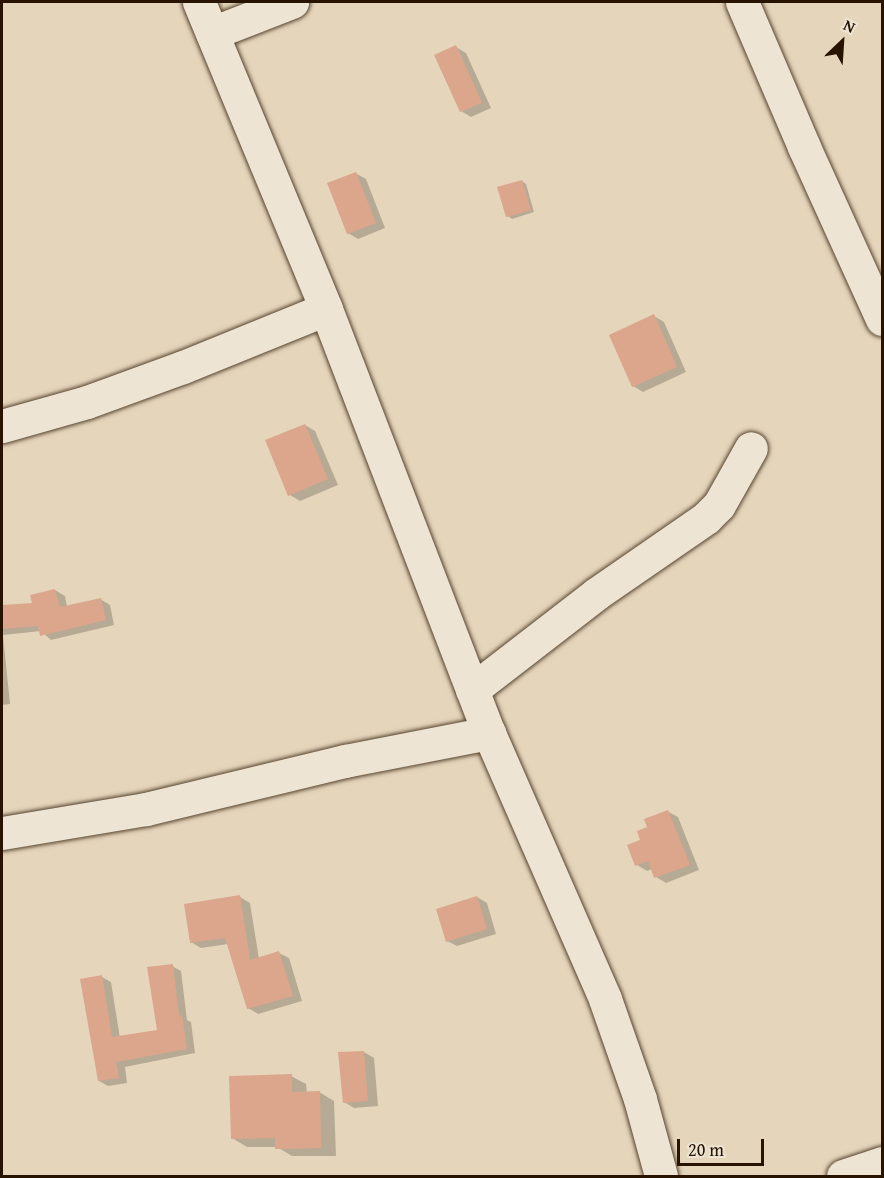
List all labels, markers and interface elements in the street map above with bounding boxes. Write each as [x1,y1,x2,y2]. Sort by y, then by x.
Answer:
north arrow [812,12,872,72]
text: N [840,13,860,39]
scale bar [680,1127,767,1165]
text: 20 m [688,1136,724,1163]

